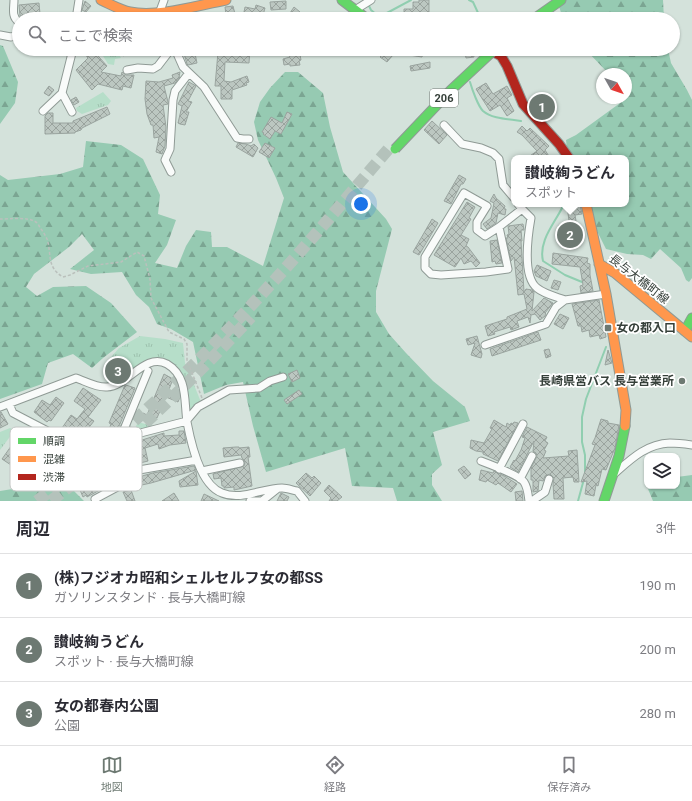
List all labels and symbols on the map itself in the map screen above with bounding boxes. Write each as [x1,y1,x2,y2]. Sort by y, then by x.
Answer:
north arrow [596,68,632,104]
road number: 206 [430,89,458,107]
pin: 1 [529,92,555,122]
your location [351,194,371,214]
pin: 2 [557,220,583,250]
street label: 長与大橋町線 [606,251,672,307]
place label: 女の都入口 [616,321,676,335]
marker: 女の都入口 [603,323,613,333]
pin: 3 [105,356,131,386]
place label: 長崎県営バス 長与営業所 [539,374,674,388]
marker: 長崎県営バス 長与営業所 [677,376,687,386]
legend [10,427,142,491]
text: 順調 [43,435,65,448]
text: 混雑 [43,453,65,466]
text: 渋滞 [43,471,65,484]

